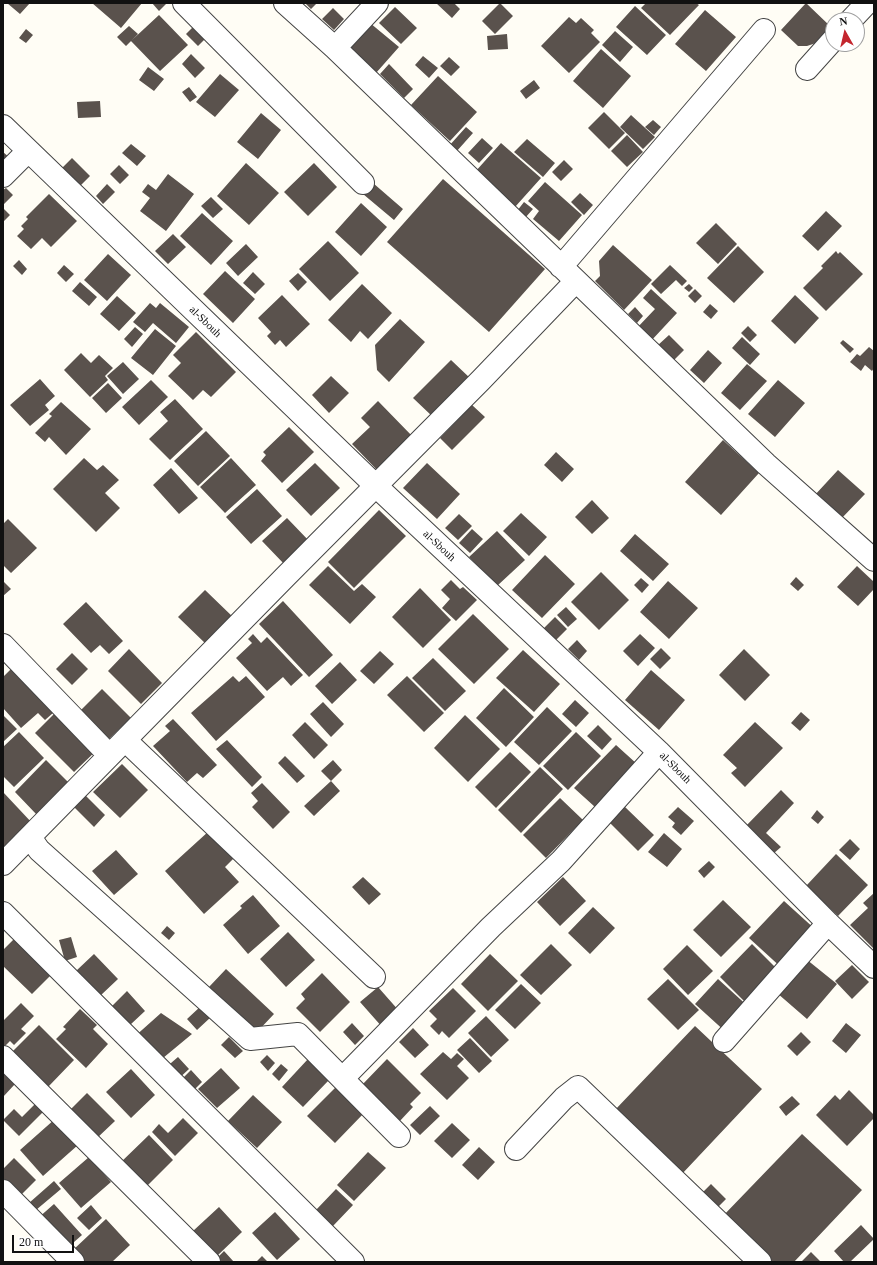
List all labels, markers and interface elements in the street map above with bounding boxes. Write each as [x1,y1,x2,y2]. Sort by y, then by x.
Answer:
north arrow [825,12,865,52]
text: N [839,15,848,28]
street label: al-Sbouh [184,301,226,343]
street label: al-Sbouh [418,525,460,567]
street label: al-Sbouh [654,747,696,789]
scale bar [14,1227,76,1253]
text: 20 m [19,1235,43,1249]

